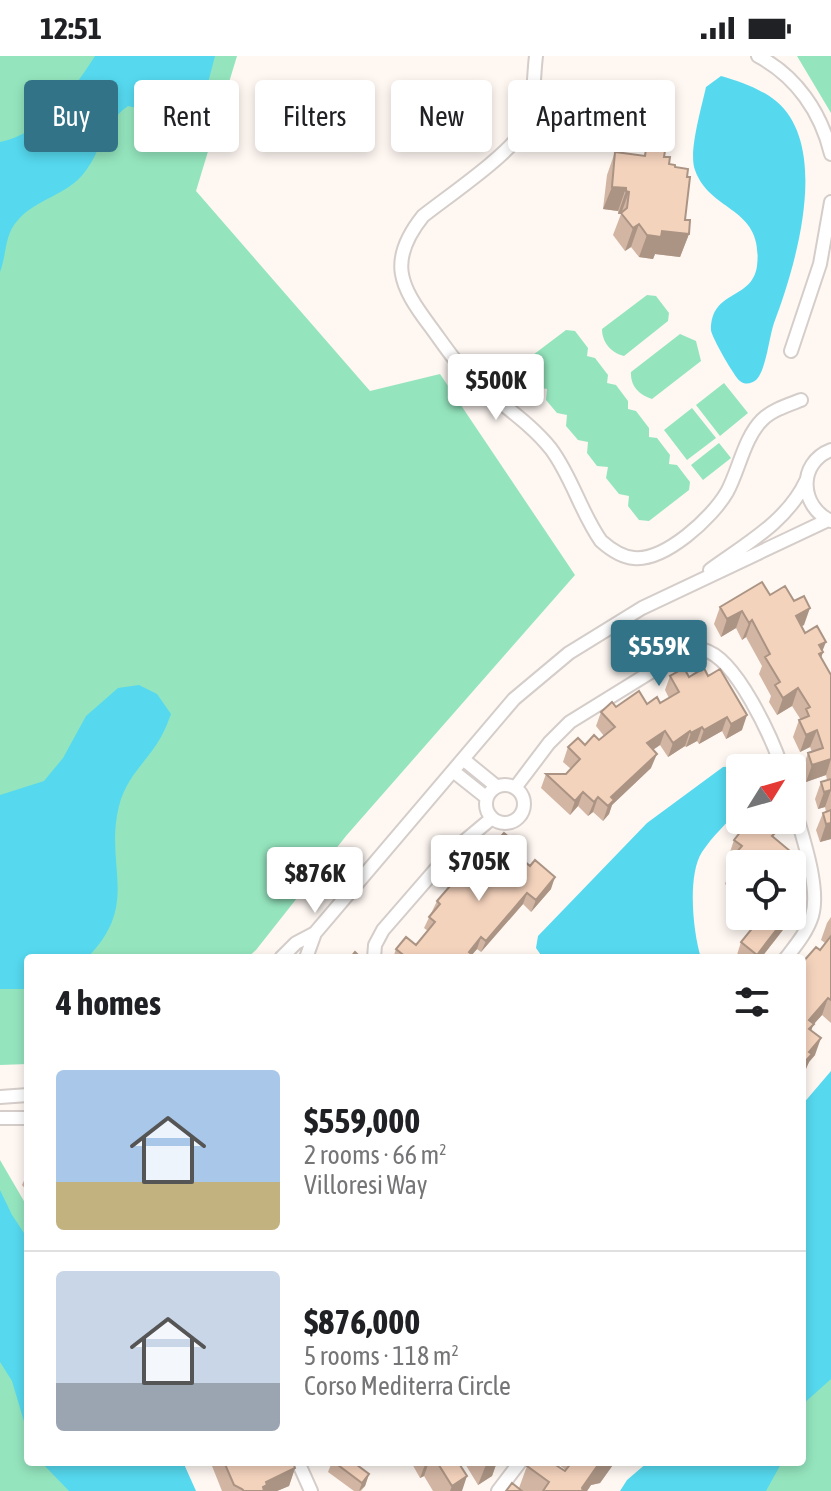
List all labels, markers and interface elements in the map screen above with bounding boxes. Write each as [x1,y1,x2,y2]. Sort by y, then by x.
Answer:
text: 12:51 [40,11,102,45]
chip: Buy [24,80,118,152]
chip: Rent [134,80,239,152]
chip: Filters [255,80,375,152]
chip: New [391,80,492,152]
chip: Apartment [508,80,675,152]
pin: $500K [440,354,552,422]
text: $500K [466,365,526,395]
pin: $559K [603,620,715,688]
text: $559K [629,631,689,661]
north arrow [726,754,806,834]
map controls [726,754,806,930]
pin: $705K [423,835,535,903]
text: $705K [449,846,509,876]
pin: $876K [259,847,371,915]
button: locate [726,850,806,930]
text: $876K [285,858,345,888]
icon: filters [730,980,774,1024]
text: 4 homes [56,983,161,1022]
text: $559,000 [304,1101,420,1140]
icon: home [120,1102,216,1198]
text: 2 rooms · 66 m² [304,1140,446,1170]
text: Villoresi Way [304,1170,428,1200]
text: $876,000 [304,1302,420,1341]
icon: home [120,1303,216,1399]
text: 5 rooms · 118 m² [304,1341,459,1371]
text: Corso Mediterra Circle [304,1371,511,1401]

